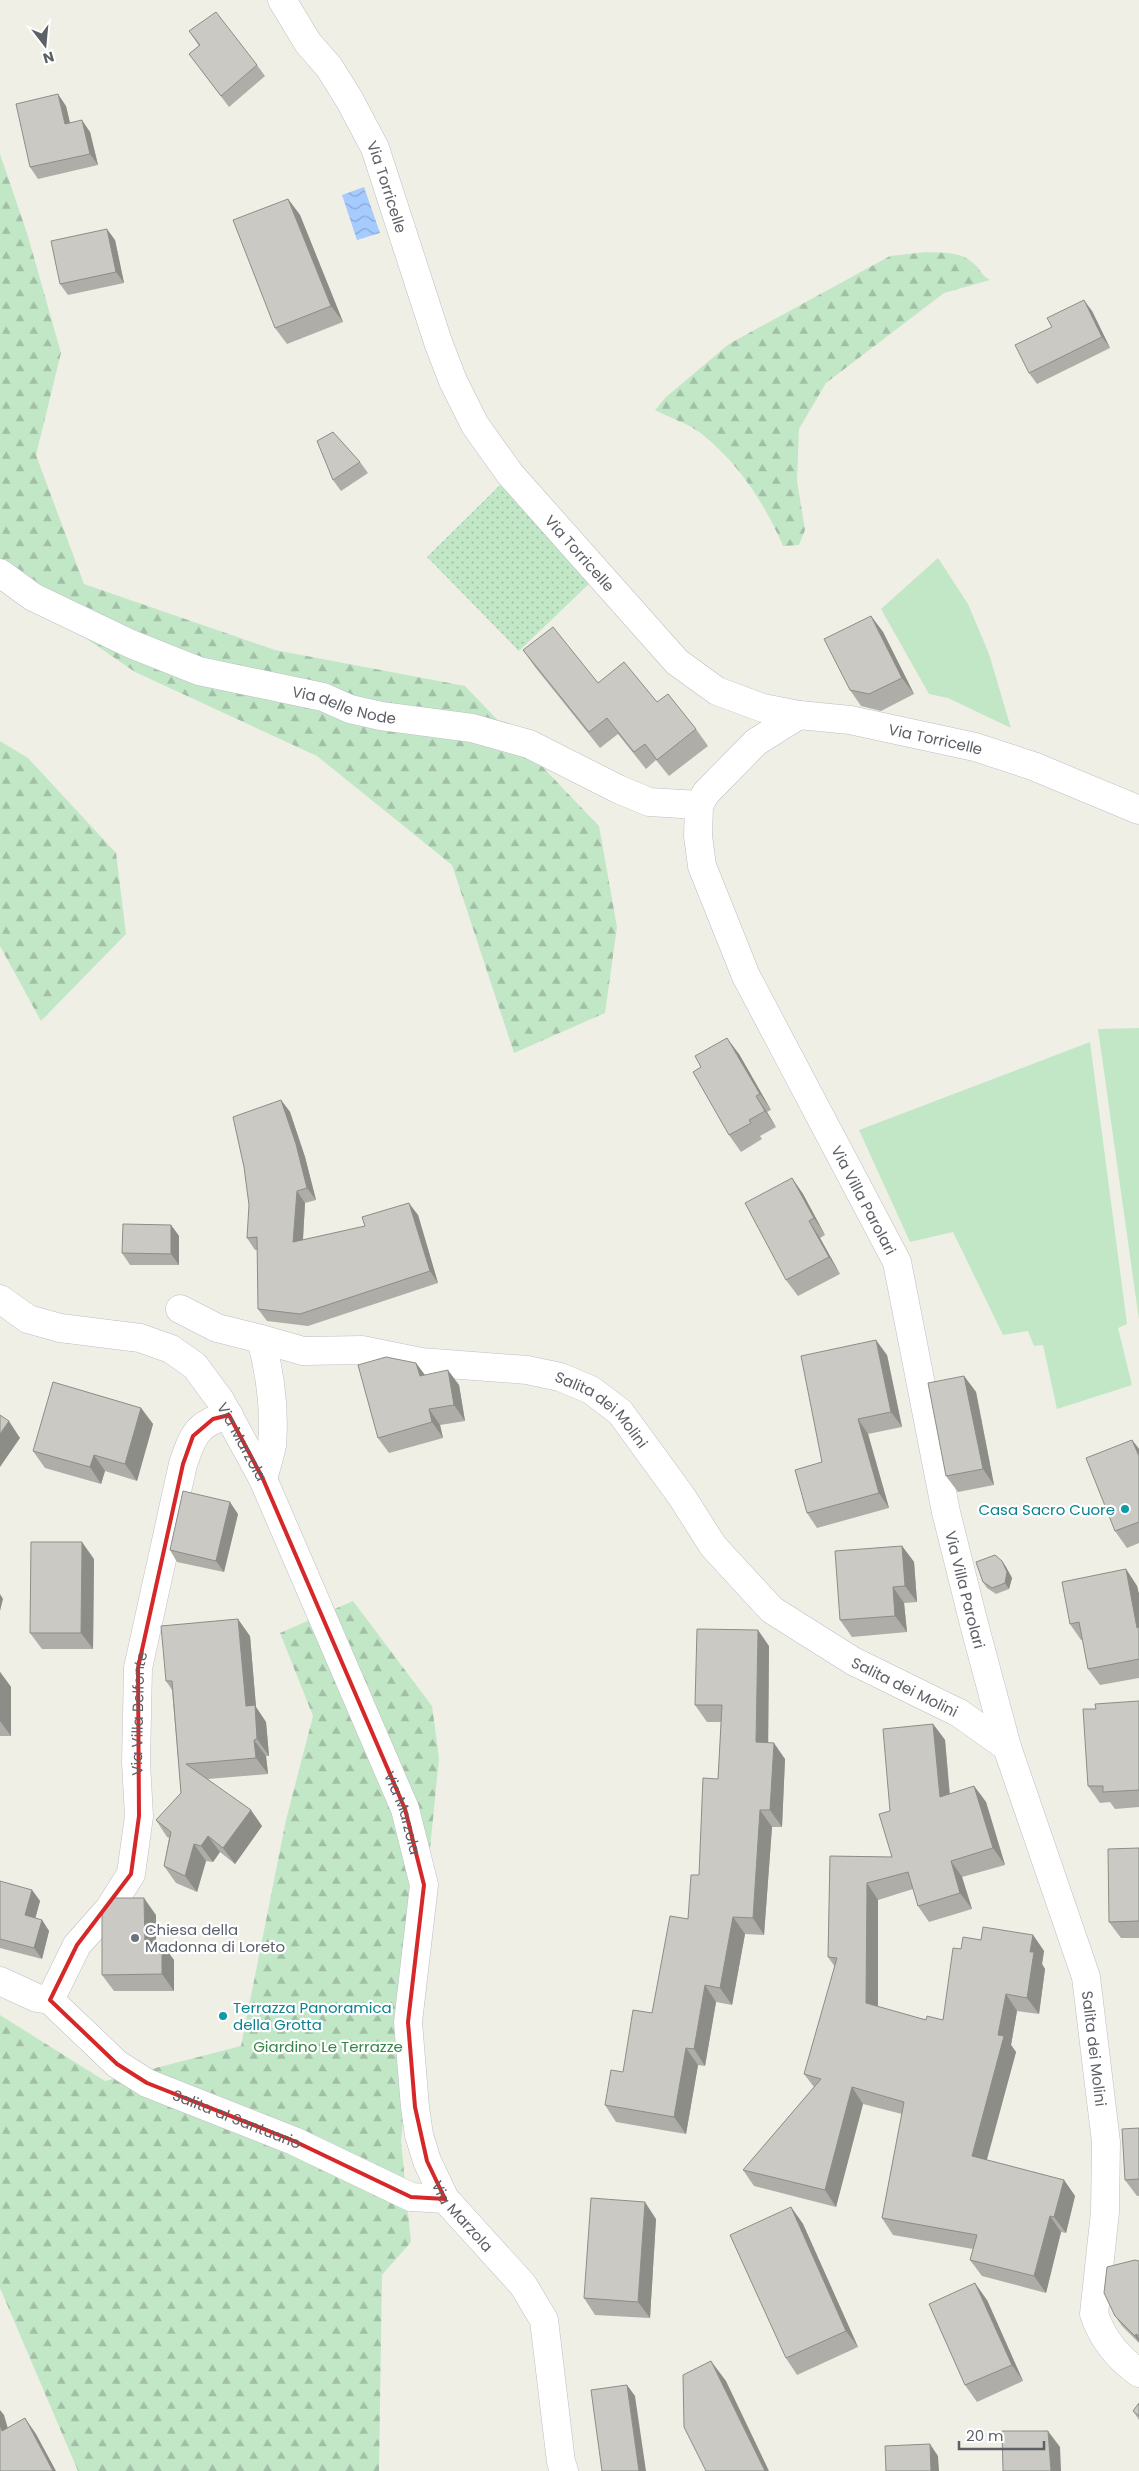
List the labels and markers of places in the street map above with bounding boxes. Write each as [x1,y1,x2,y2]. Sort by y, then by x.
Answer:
place label: Casa Sacro Cuore [978,1499,1115,1520]
marker: Casa Sacro Cuore [1119,1503,1131,1515]
place label: Chiesa della Madonna di Loreto [145,1919,285,1957]
marker: Chiesa della Madonna di Loreto [129,1932,141,1944]
place label: Terrazza Panoramica della Grotta [233,1997,392,2035]
marker: Terrazza Panoramica della Grotta [217,2010,229,2022]

